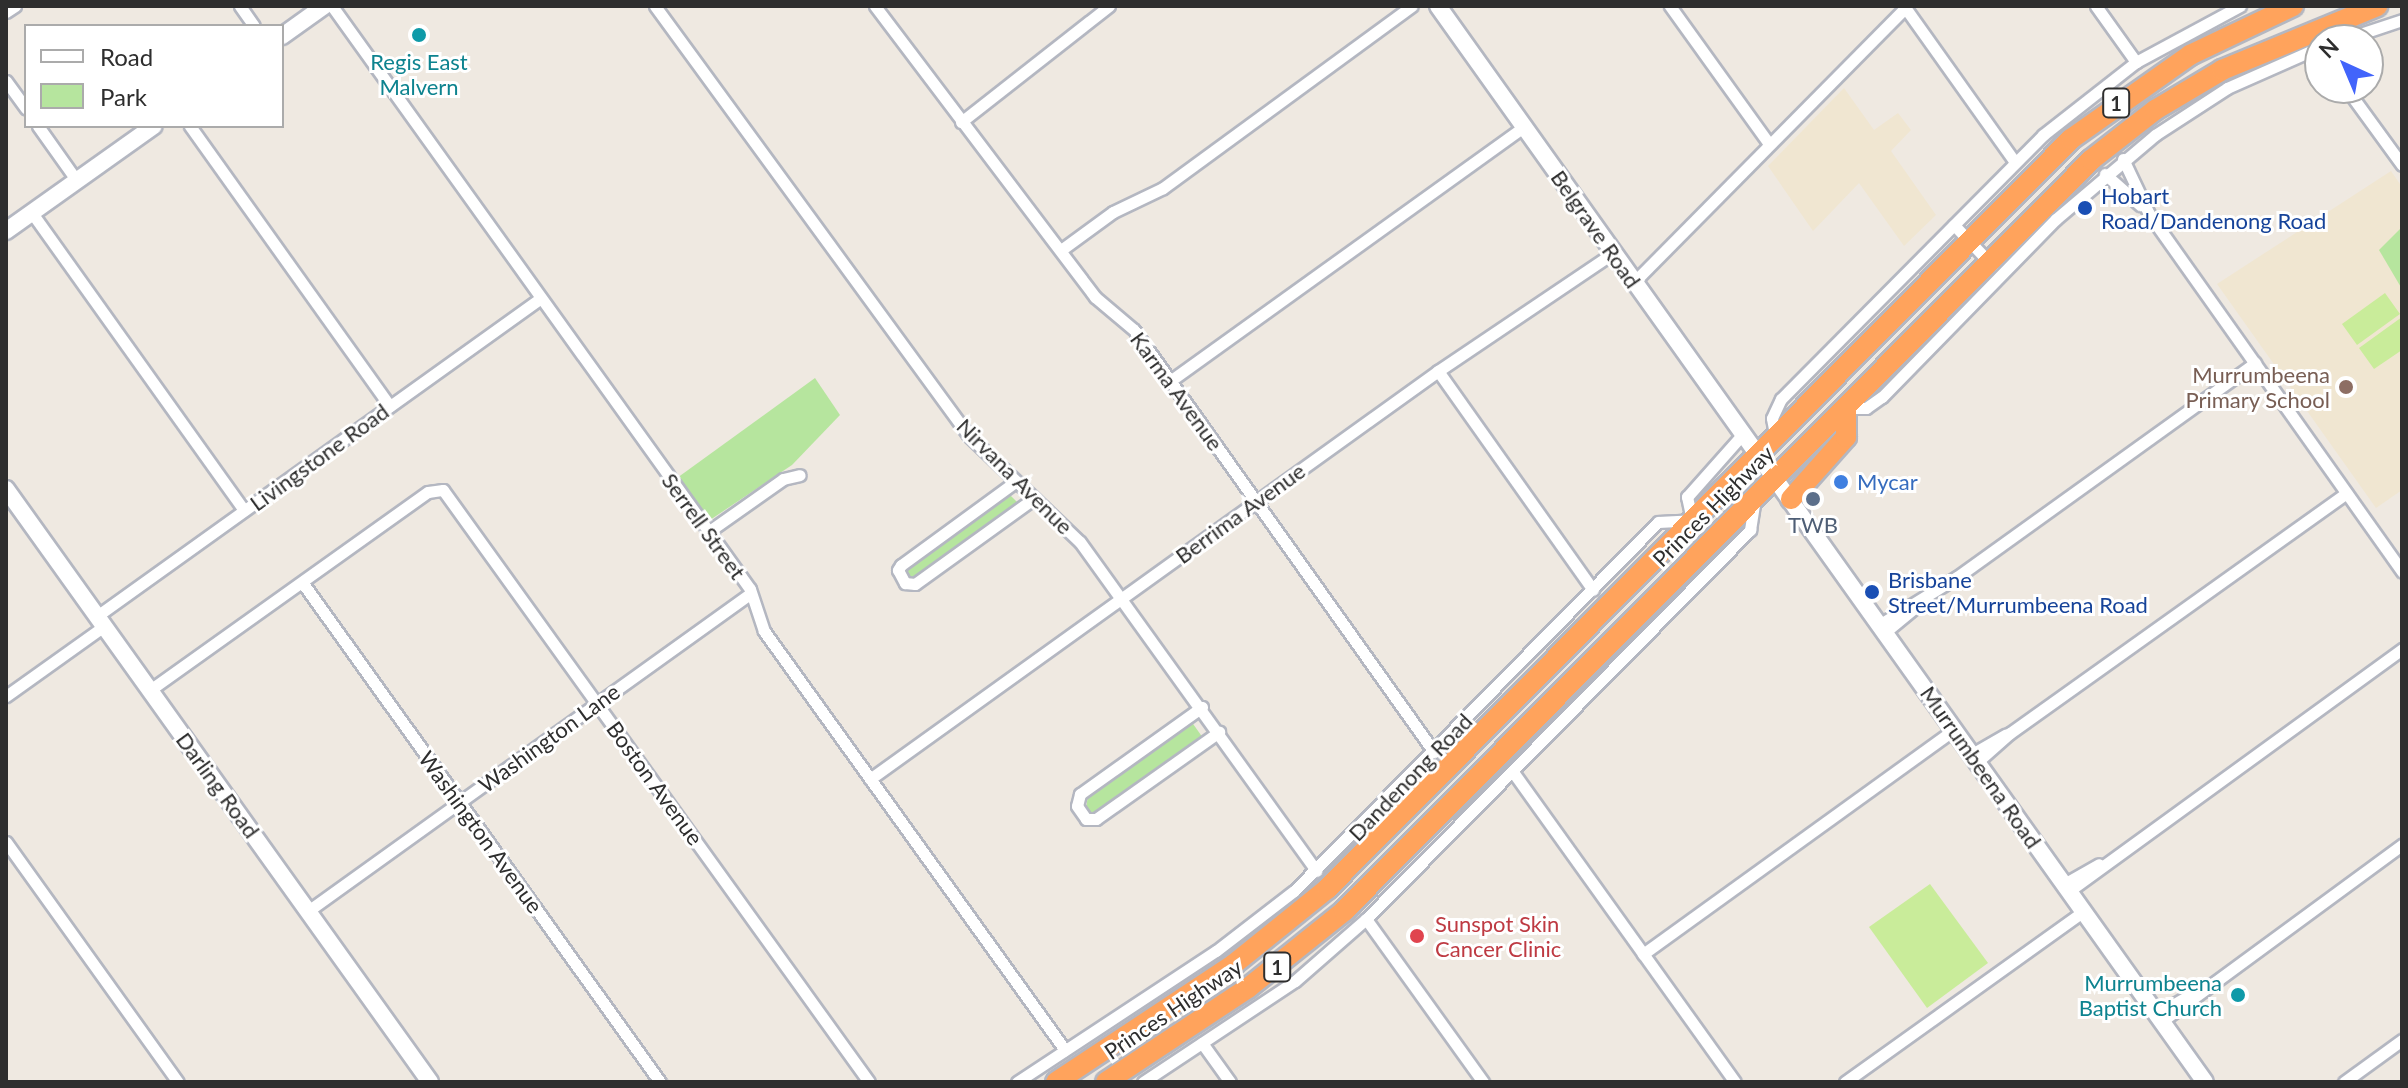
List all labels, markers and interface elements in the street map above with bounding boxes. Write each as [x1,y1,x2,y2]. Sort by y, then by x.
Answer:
legend [24,24,284,128]
north arrow [2304,24,2384,104]
marker: Regis East Malvern [410,26,428,44]
text: N [2313,32,2344,63]
text: Road [100,42,153,71]
place label: Regis East Malvern [370,48,468,100]
text: Park [100,82,147,111]
road number: 1 [2102,87,2130,119]
street label: Belgrave Road [1546,165,1646,293]
place label: Hobart Road/Dandenong Road [2101,182,2326,234]
marker: Hobart Road/Dandenong Road [2076,199,2094,217]
street label: Karma Avenue [1125,326,1229,456]
place label: Murrumbeena Primary School [2185,361,2330,412]
marker: Murrumbeena Primary School [2337,378,2355,396]
street label: Livingstone Road [244,398,394,516]
street label: Nirvana Avenue [951,412,1079,540]
street label: Princes Highway [1647,440,1779,572]
street label: Berrima Avenue [1170,457,1310,569]
street label: Serrell Street [657,468,751,584]
place label: Mycar [1857,469,1918,495]
marker: Mycar [1832,473,1850,491]
marker: TWB [1804,490,1822,508]
place label: TWB [1788,512,1838,538]
place label: Brisbane Street/Murrumbeena Road [1888,566,2148,618]
marker: Brisbane Street/Murrumbeena Road [1863,583,1881,601]
street label: Washington Lane [473,678,625,798]
street label: Murrumbeena Road [1915,681,2047,853]
street label: Dandenong Road [1343,708,1477,846]
street label: Boston Avenue [601,716,709,850]
street label: Darling Road [171,727,265,843]
street label: Washington Avenue [413,746,549,918]
place label: Sunspot Skin Cancer Clinic [1435,910,1562,962]
marker: Sunspot Skin Cancer Clinic [1406,925,1428,947]
road number: 1 [1263,951,1291,983]
street label: Princes Highway [1099,953,1247,1065]
place label: Murrumbeena Baptist Church [2079,969,2222,1020]
marker: Murrumbeena Baptist Church [2229,986,2247,1004]

